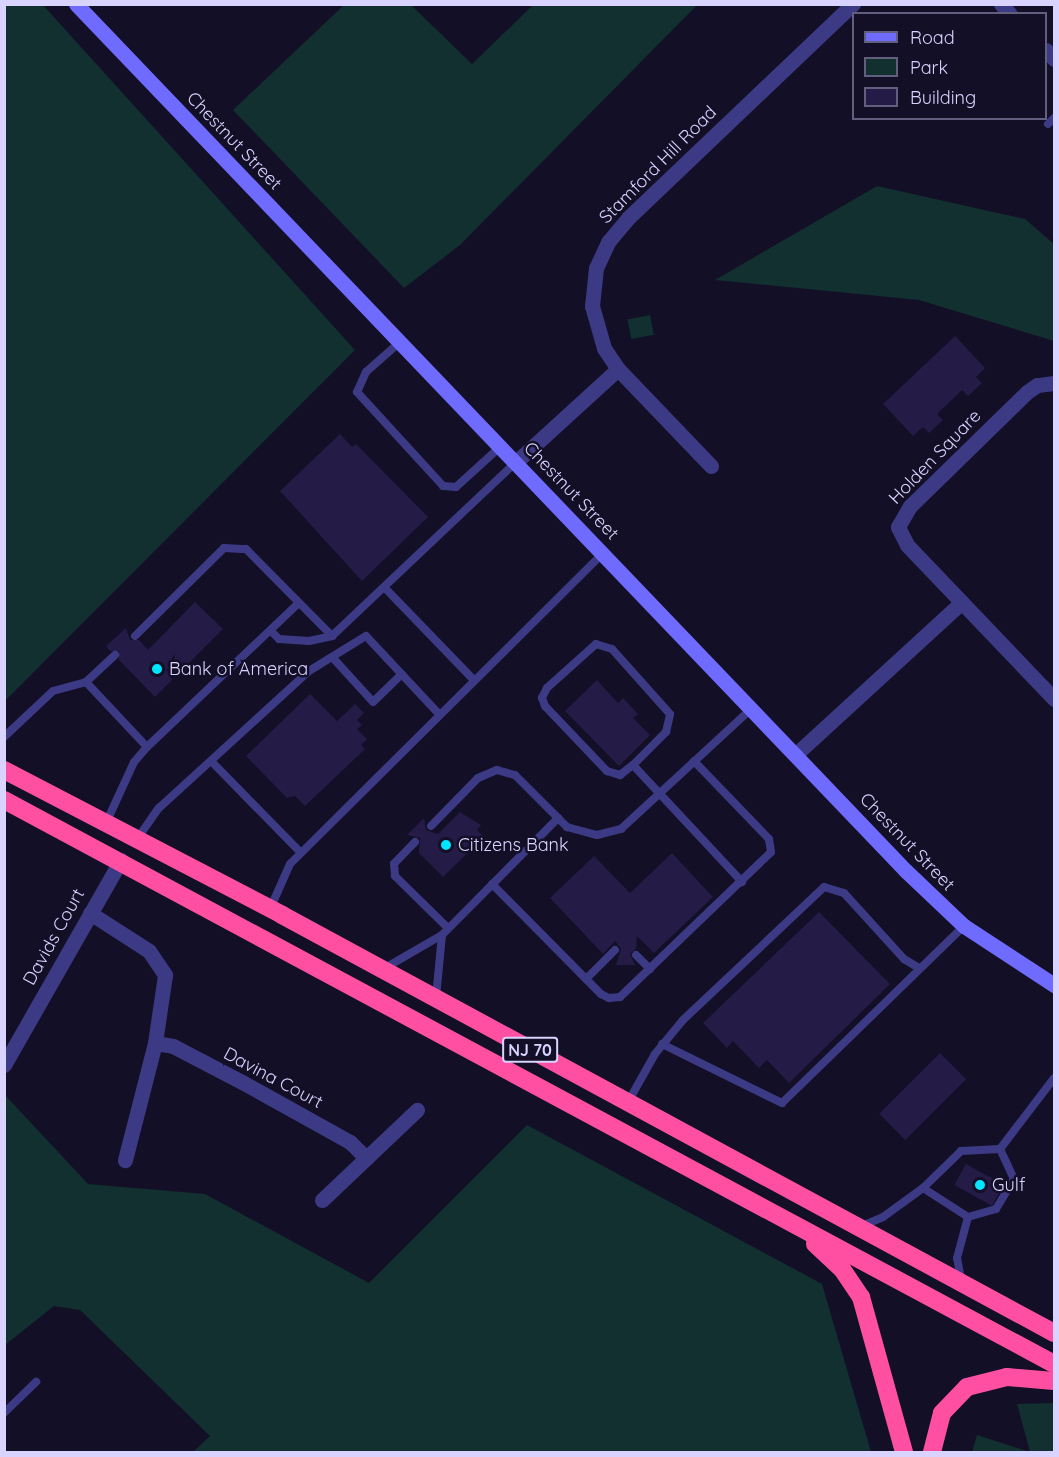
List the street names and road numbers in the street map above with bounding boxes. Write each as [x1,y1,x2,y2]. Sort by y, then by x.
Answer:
street label: Chestnut Street [182,88,286,194]
street label: Stamford Hill Road [595,102,721,228]
street label: Holden Square [884,405,986,509]
street label: Chestnut Street [519,438,623,544]
street label: Chestnut Street [855,789,959,895]
street label: Davids Court [19,885,89,989]
road number: NJ 70 [502,1037,558,1063]
street label: Davina Court [220,1043,326,1113]

